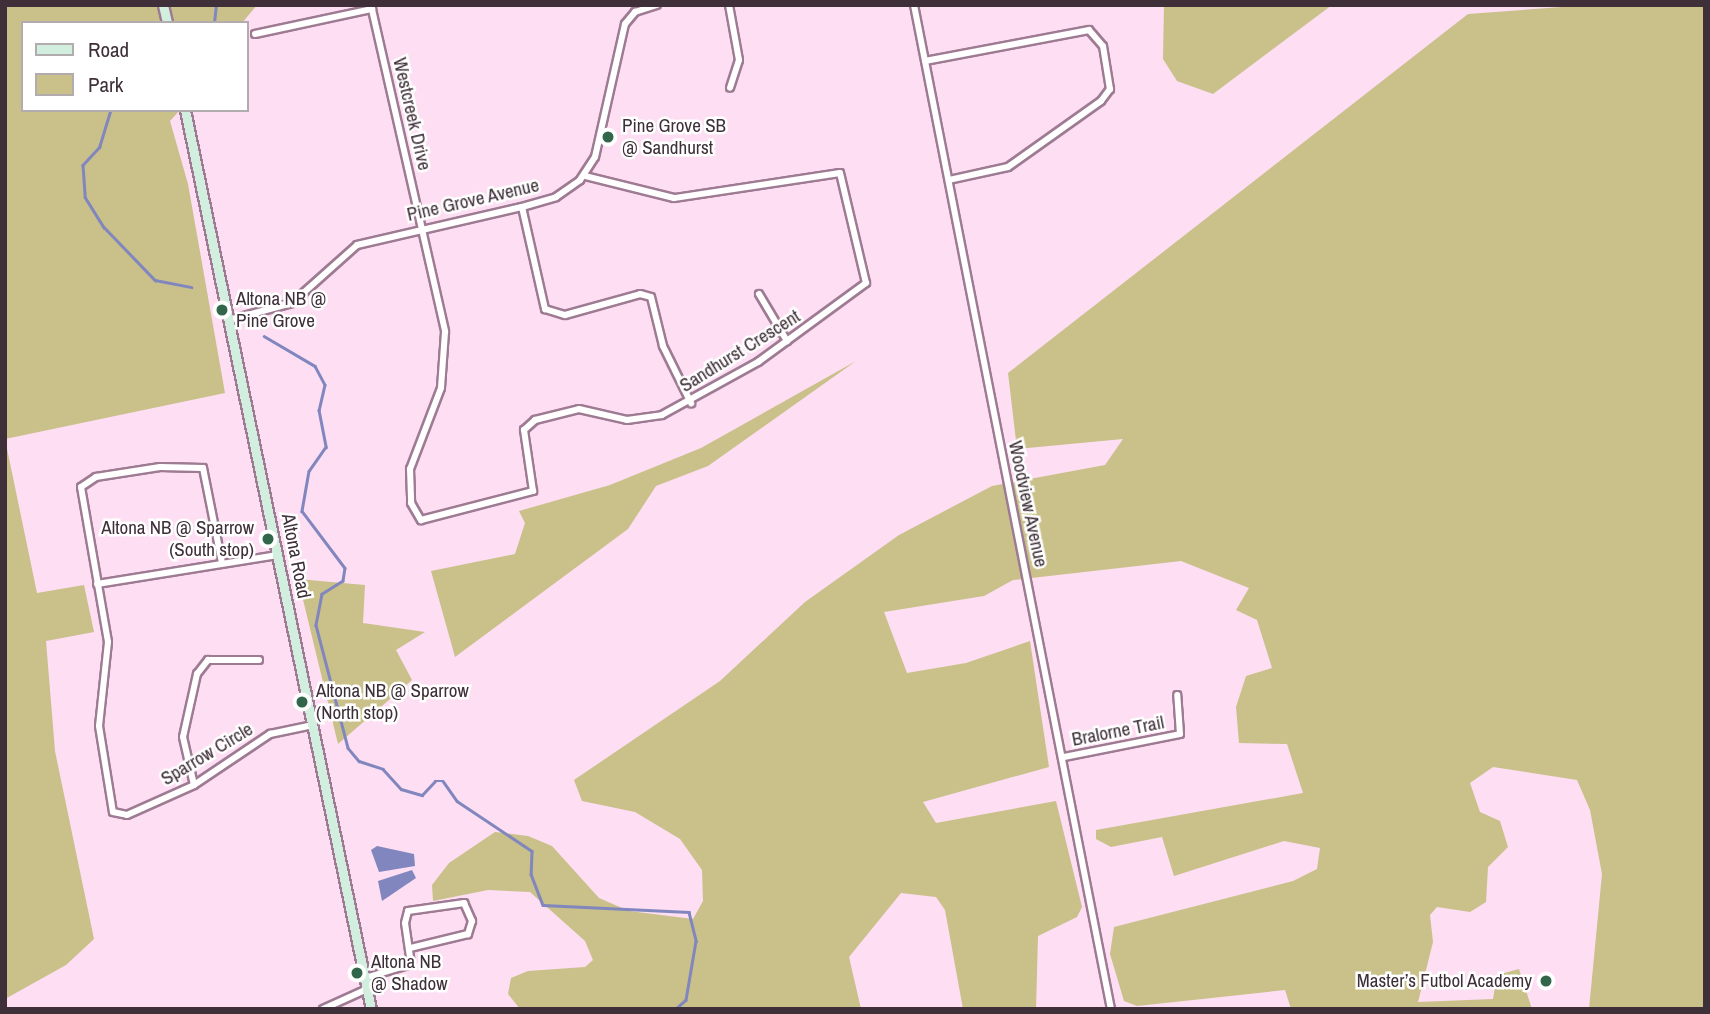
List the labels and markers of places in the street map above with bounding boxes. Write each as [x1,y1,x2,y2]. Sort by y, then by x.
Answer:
place label: Pine Grove SB @ Sandhurst [622,115,726,159]
marker: Pine Grove SB @ Sandhurst [600,129,616,145]
place label: Altona NB @ Pine Grove [236,288,326,332]
marker: Altona NB @ Pine Grove [214,302,230,318]
place label: Altona NB @ Sparrow (South stop) [101,517,254,561]
marker: Altona NB @ Sparrow (South stop) [260,531,276,547]
place label: Altona NB @ Sparrow (North stop) [316,680,469,724]
marker: Altona NB @ Sparrow (North stop) [294,694,310,710]
place label: Altona NB @ Shadow [371,951,447,995]
marker: Altona NB @ Shadow [349,965,365,981]
place label: Master’s Futbol Academy [1356,970,1532,992]
marker: Master’s Futbol Academy [1538,973,1554,989]

